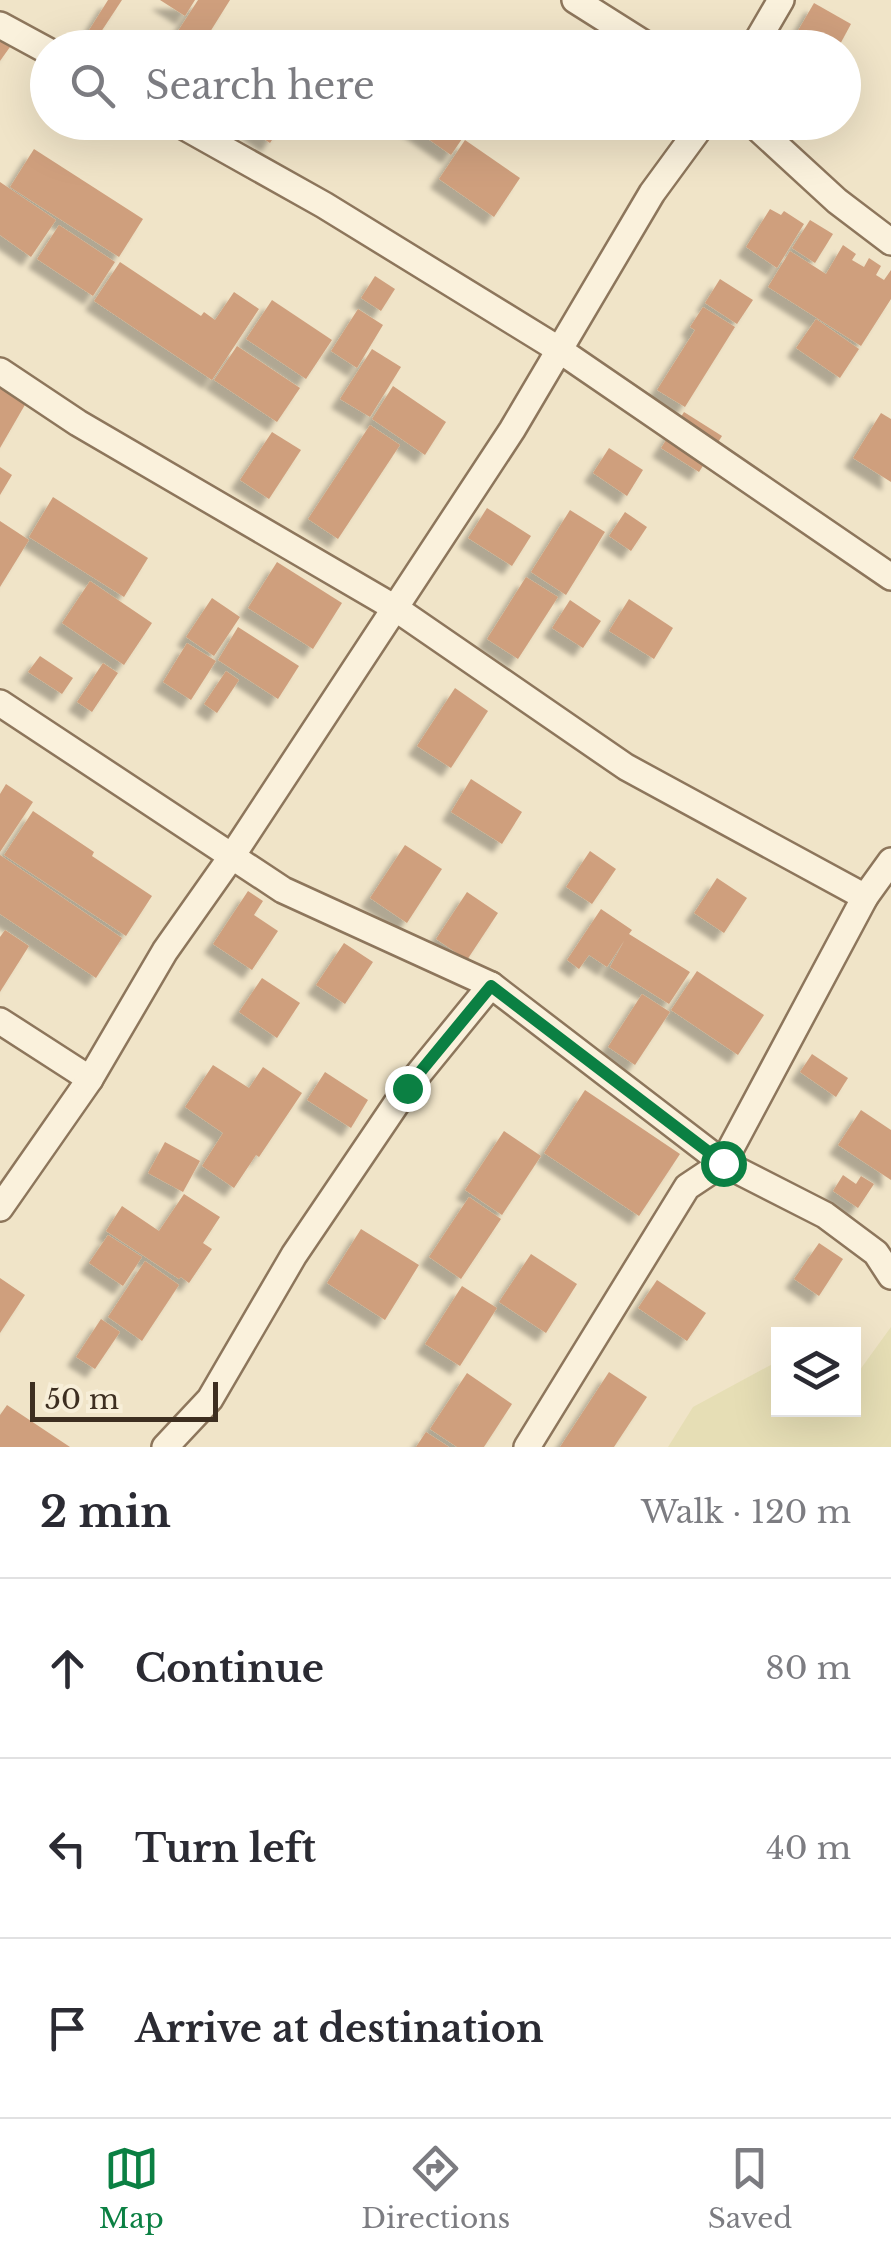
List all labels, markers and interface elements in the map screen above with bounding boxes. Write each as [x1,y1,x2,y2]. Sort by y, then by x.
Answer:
search box [30,30,861,140]
icon: search [65,58,120,113]
text: Search here [145,62,375,109]
route end [385,1066,431,1112]
route start [701,1141,747,1187]
map controls [771,1327,861,1417]
button: layers [771,1327,861,1417]
scale bar [30,1377,218,1422]
text: 50 m [45,1382,119,1417]
text: 2 min [40,1486,171,1538]
text: Walk · 120 m [641,1492,851,1532]
icon: ahead [40,1641,95,1696]
text: Continue [135,1645,324,1692]
text: 80 m [765,1648,851,1688]
icon: left [40,1821,95,1876]
text: Turn left [135,1825,316,1872]
text: 40 m [766,1828,851,1868]
icon: arrive [40,2001,95,2056]
text: Arrive at destination [135,2005,544,2052]
tab: Map [99,2141,164,2236]
tab: Directions [361,2141,510,2236]
tab: Saved [708,2141,792,2236]

